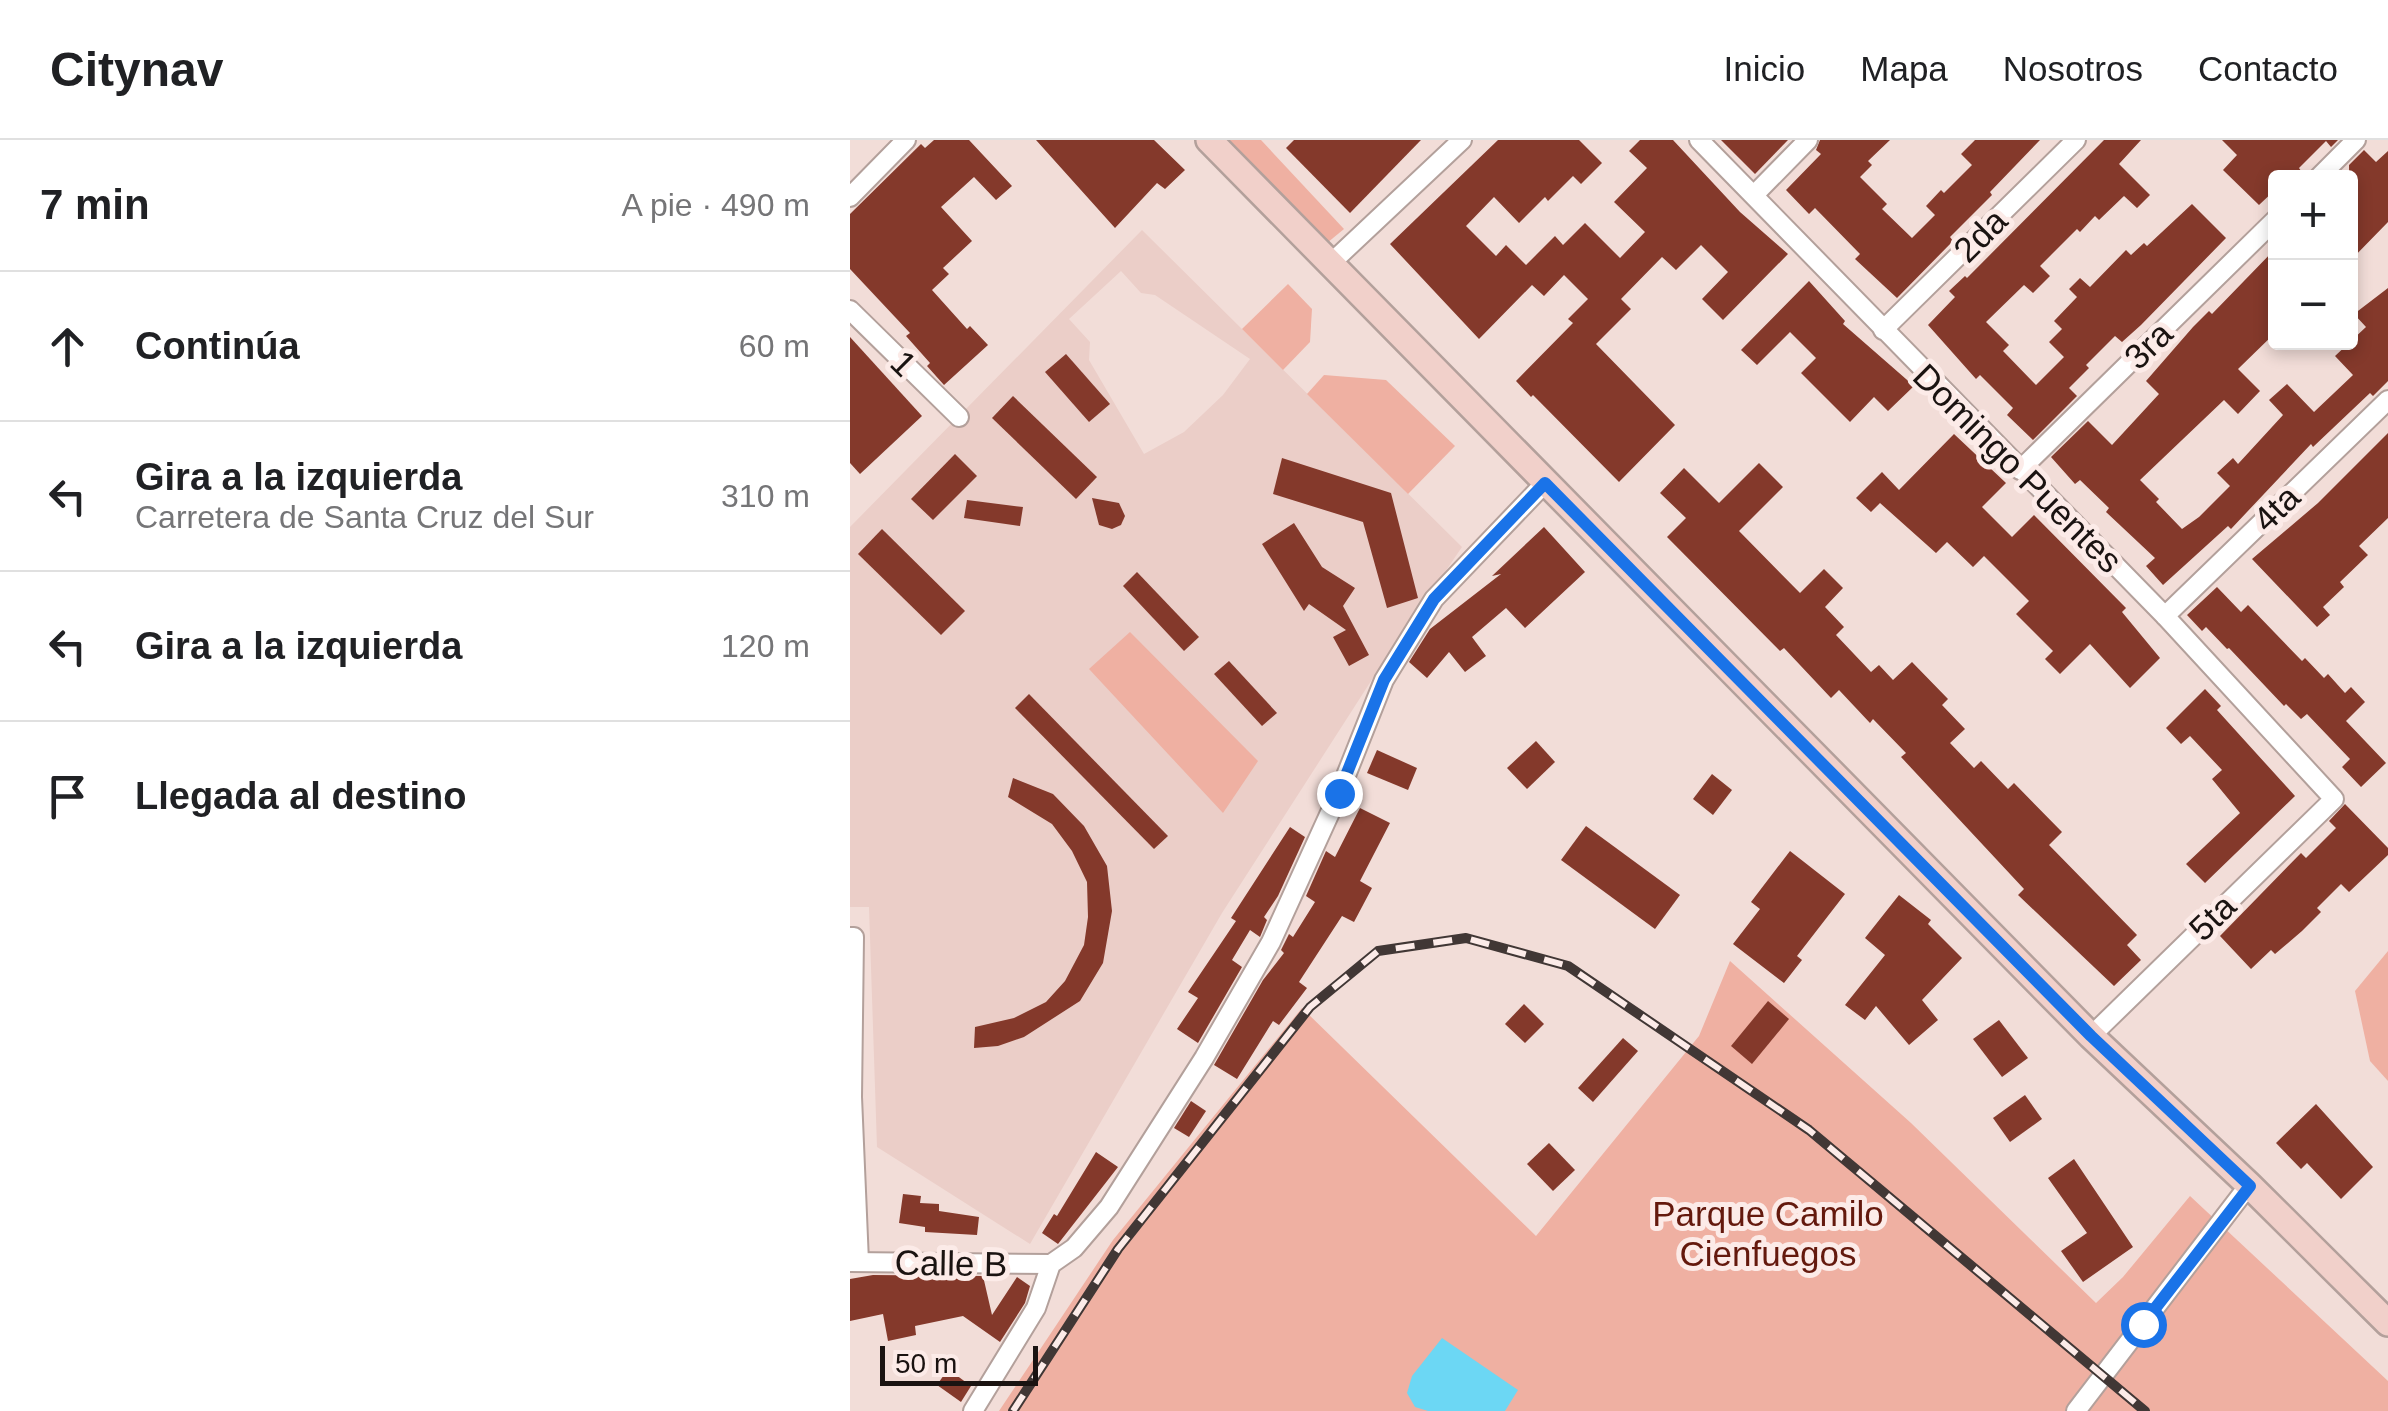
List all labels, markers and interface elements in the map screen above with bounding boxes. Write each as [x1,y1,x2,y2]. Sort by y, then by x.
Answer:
text: Citynav [50,43,223,96]
text: Inicio [1724,49,1805,88]
text: Mapa [1860,49,1948,88]
text: Nosotros [2003,49,2143,88]
text: Contacto [2198,49,2338,88]
map controls [2268,170,2358,350]
button: + [2268,170,2358,260]
text: 7 min [40,181,150,228]
text: A pie · 490 m [621,187,810,223]
street label: 2da [1946,200,2015,269]
button: − [2268,260,2358,350]
street label: 3ra [2116,313,2180,377]
icon: ahead [40,319,95,374]
text: Continúa [135,325,300,367]
text: 60 m [739,328,810,364]
street label: 1 [883,342,925,384]
street label: Domingo Puentes [1906,356,2130,580]
text: Gira a la izquierda [135,456,462,498]
icon: left [40,469,95,524]
street label: 4ta [2245,477,2307,539]
text: 310 m [721,478,810,514]
text: Carretera de Santa Cruz del Sur [135,499,594,535]
icon: left [40,619,95,674]
text: Gira a la izquierda [135,625,462,667]
text: 120 m [721,628,810,664]
icon: arrive [40,769,95,824]
route end [1317,771,1363,817]
text: Llegada al destino [135,775,467,817]
street label: 5ta [2181,886,2243,948]
park label: Parque Camilo Cienfuegos [1652,1194,1884,1273]
street label: Calle B [894,1243,1008,1283]
route start [2121,1302,2167,1348]
scale bar [880,1341,1038,1386]
text: 50 m [895,1348,957,1379]

